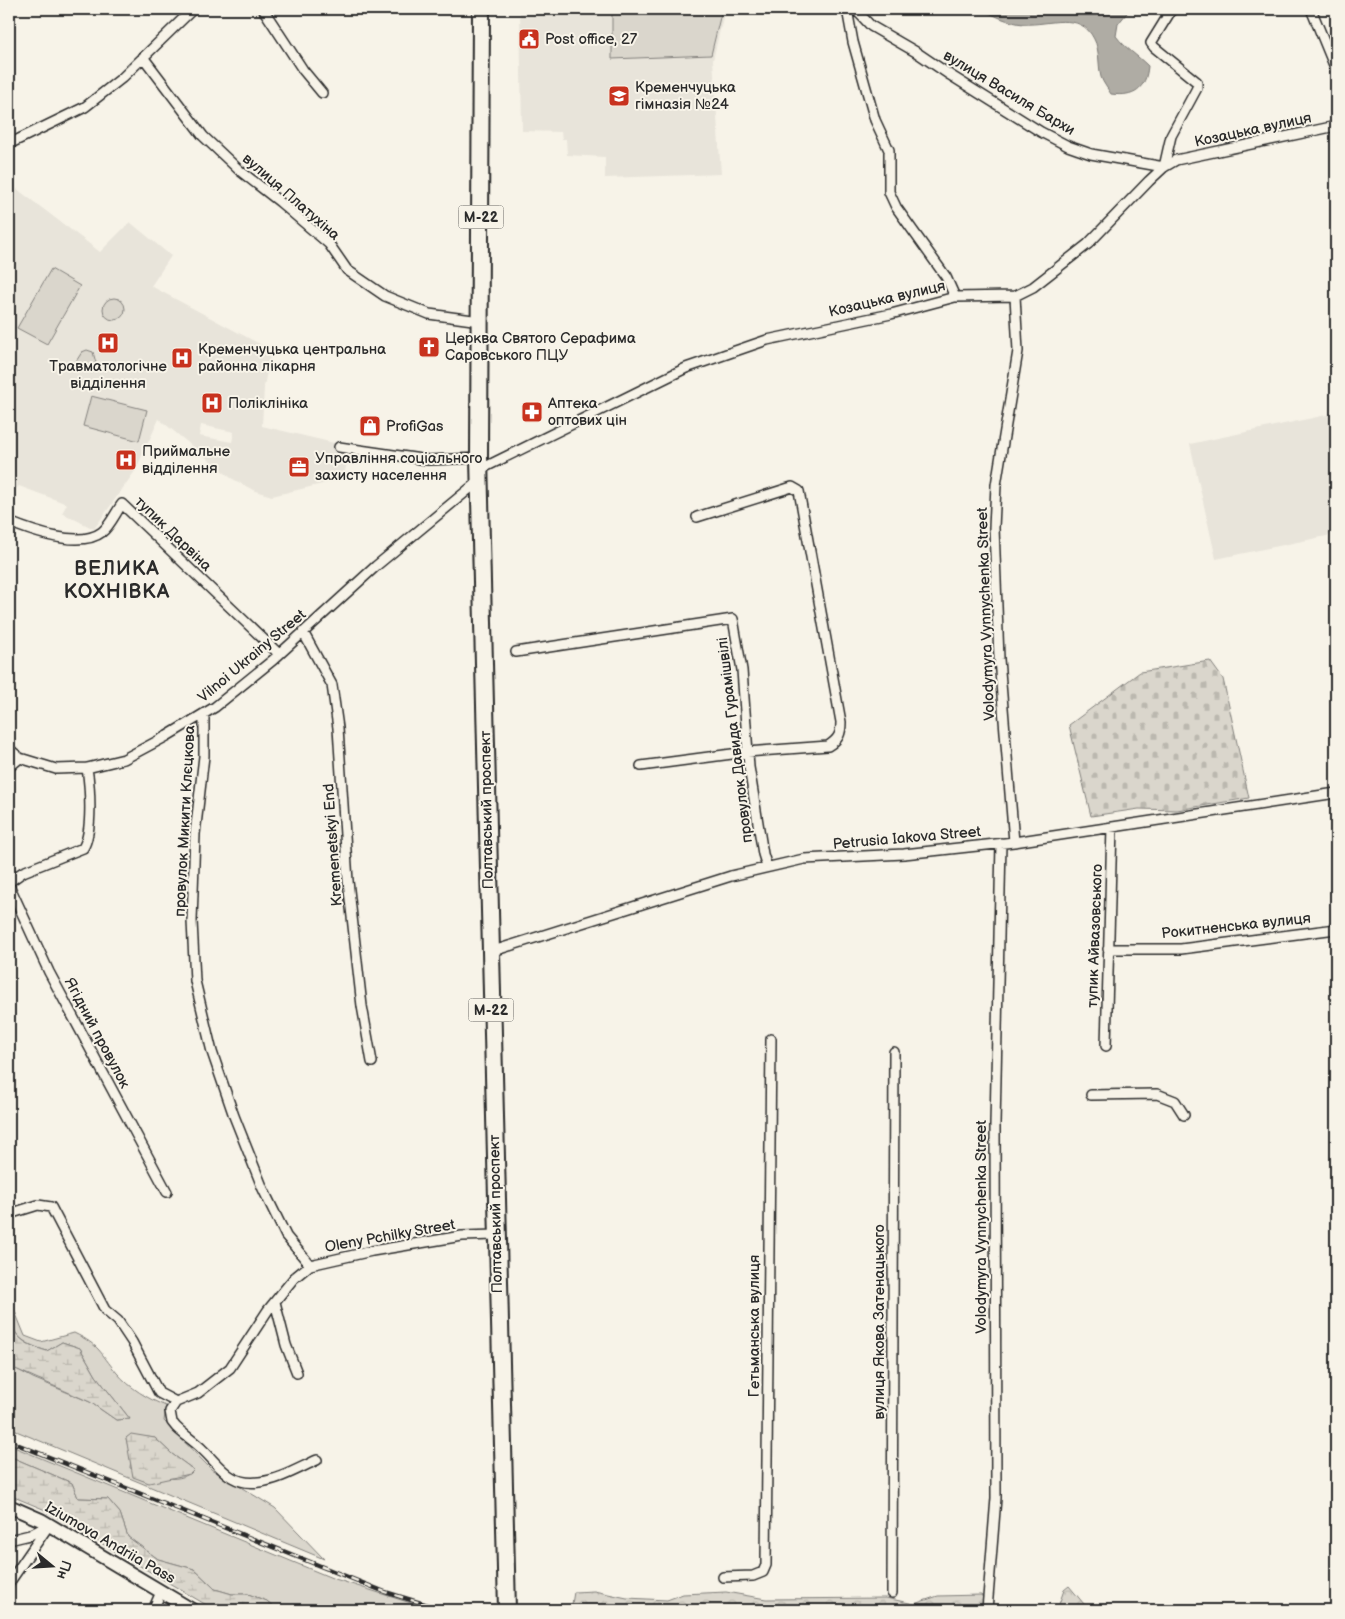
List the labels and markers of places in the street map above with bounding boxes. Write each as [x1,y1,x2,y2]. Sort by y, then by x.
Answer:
public building icon: Post office, 27 [517,27,541,51]
place label: Post office, 27 [545,30,638,49]
place label: Кременчуцька гімназія №24 [635,78,736,114]
school or university icon: Кременчуцька гімназія №24 [607,84,631,108]
place label: Церква Святого Серафима Саровського ПЦУ [445,329,636,365]
hospital icon: Травматологічне відділення [96,331,120,355]
church icon: Церква Святого Серафима Саровського ПЦУ [417,335,441,359]
place label: Кременчуцька центральна районна лікарня [198,340,386,376]
hospital icon: Кременчуцька центральна районна лікарня [170,346,194,370]
place label: Травматологічне відділення [49,357,167,393]
hospital icon: Поліклініка [200,391,224,415]
place label: Поліклініка [228,394,308,413]
place label: Аптека оптових цін [547,394,627,430]
pharmacy icon: Аптека оптових цін [520,400,544,424]
shop icon: ProfiGas [358,414,382,438]
place label: ProfiGas [386,417,444,436]
place label: Приймальне відділення [142,442,230,478]
hospital icon: Приймальне відділення [114,448,138,472]
place label: Управління соціального захисту населення [315,449,483,485]
office icon: Управління соціального захисту населення [287,455,311,479]

